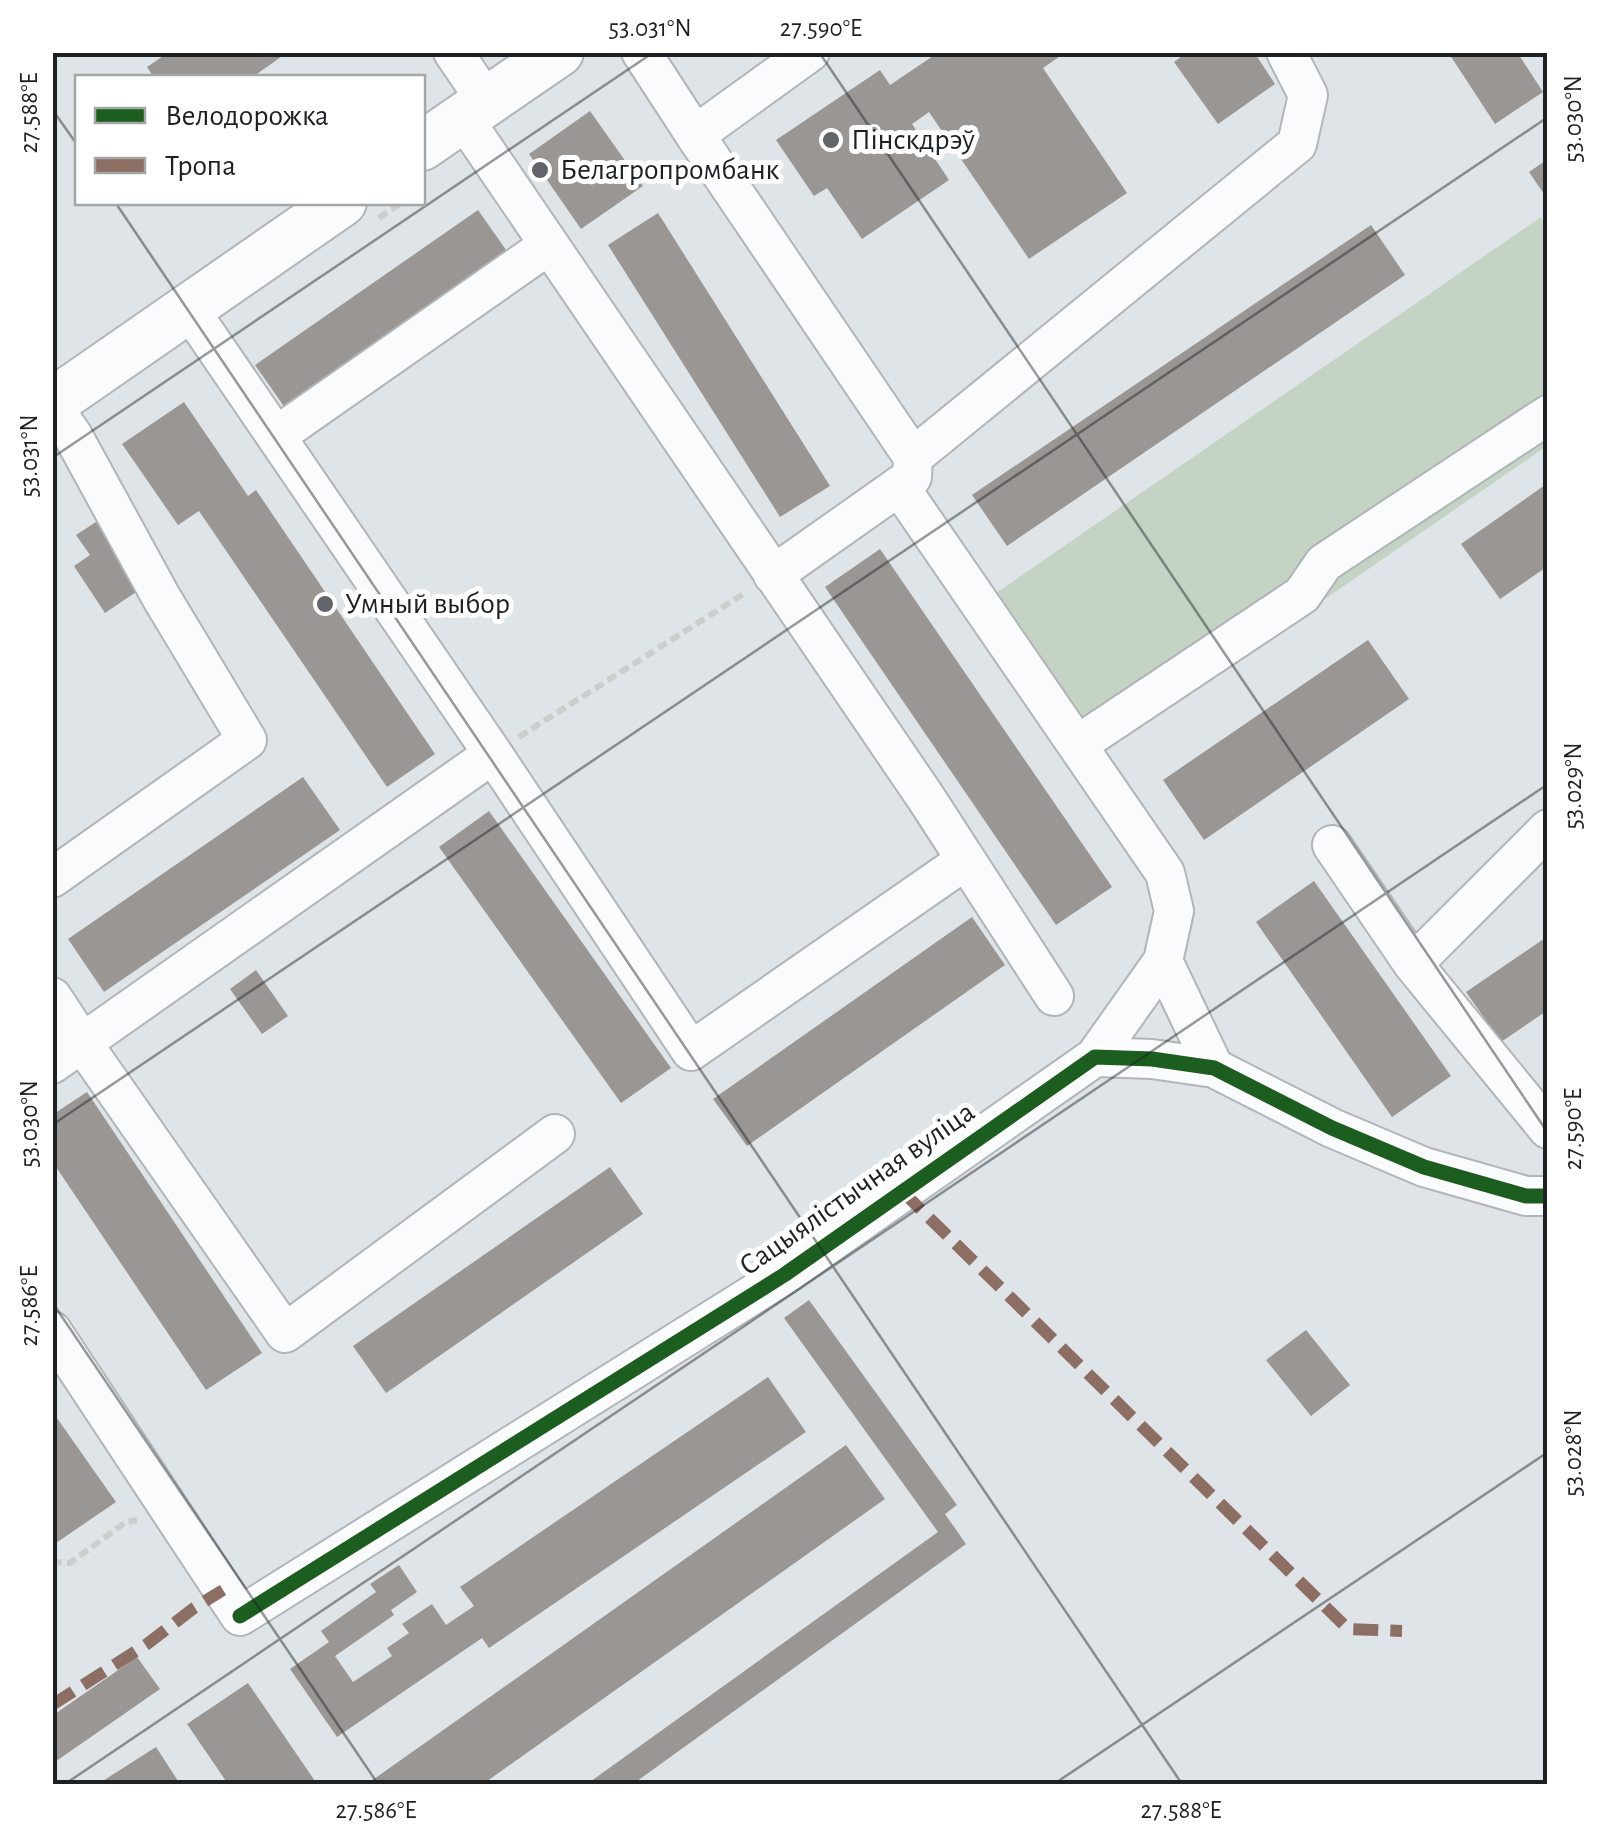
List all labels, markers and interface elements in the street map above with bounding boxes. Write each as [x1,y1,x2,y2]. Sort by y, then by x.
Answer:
text: 53.031°N [609,16,691,41]
text: 27.590°E [780,16,862,41]
text: 27.588°E [17,72,42,154]
legend [75,75,425,205]
text: 53.030°N [1561,75,1586,163]
text: Велодорожка [165,101,329,131]
place label: Пінскдрэў [851,125,975,155]
marker: Пінскдрэў [820,129,842,151]
text: Тропа [165,151,236,181]
place label: Белагропромбанк [560,155,780,185]
marker: Белагропромбанк [529,159,551,181]
text: 53.031°N [17,415,42,497]
place label: Умный выбор [345,589,510,619]
marker: Умный выбор [314,593,336,615]
text: 53.029°N [1561,742,1586,830]
text: 53.030°N [17,1080,42,1168]
text: 27.590°E [1561,1088,1586,1170]
street label: Сацыялістычная вуліца [734,1097,980,1281]
text: 27.586°E [17,1266,42,1346]
text: 53.028°N [1561,1409,1586,1497]
text: 27.586°E [336,1798,416,1823]
text: 27.588°E [1140,1798,1222,1823]

